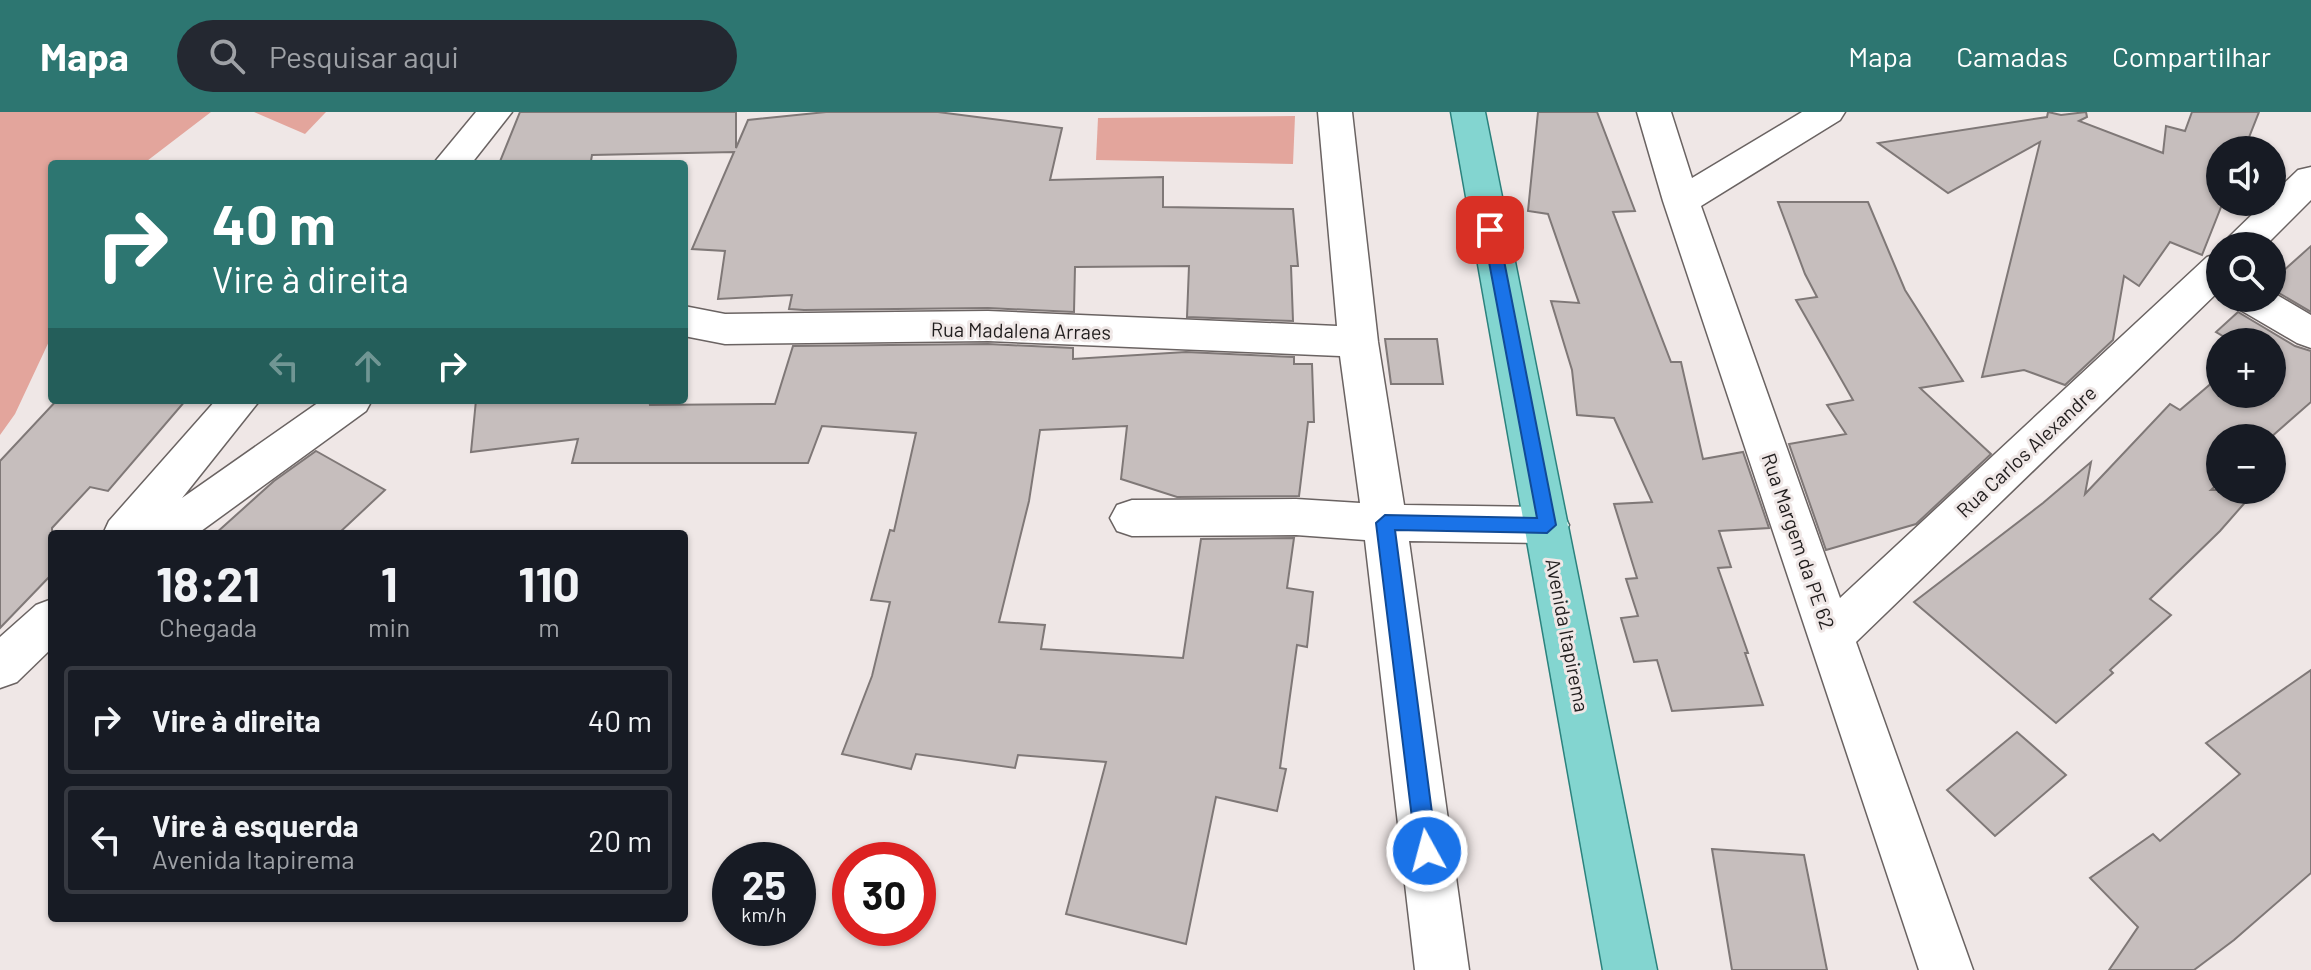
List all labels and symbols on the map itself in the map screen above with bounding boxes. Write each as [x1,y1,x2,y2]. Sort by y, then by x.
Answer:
pin [1456,196,1524,264]
street label: Rua Madalena Arraes [931,316,1111,344]
street label: Rua Carlos Alexandre [1951,380,2101,522]
street label: Rua Margem da PE 62 [1758,450,1840,632]
street label: Avenida Itapirema [1541,556,1595,714]
position arrow [1385,809,1469,893]
speed limit sign: 30 [832,842,936,946]

